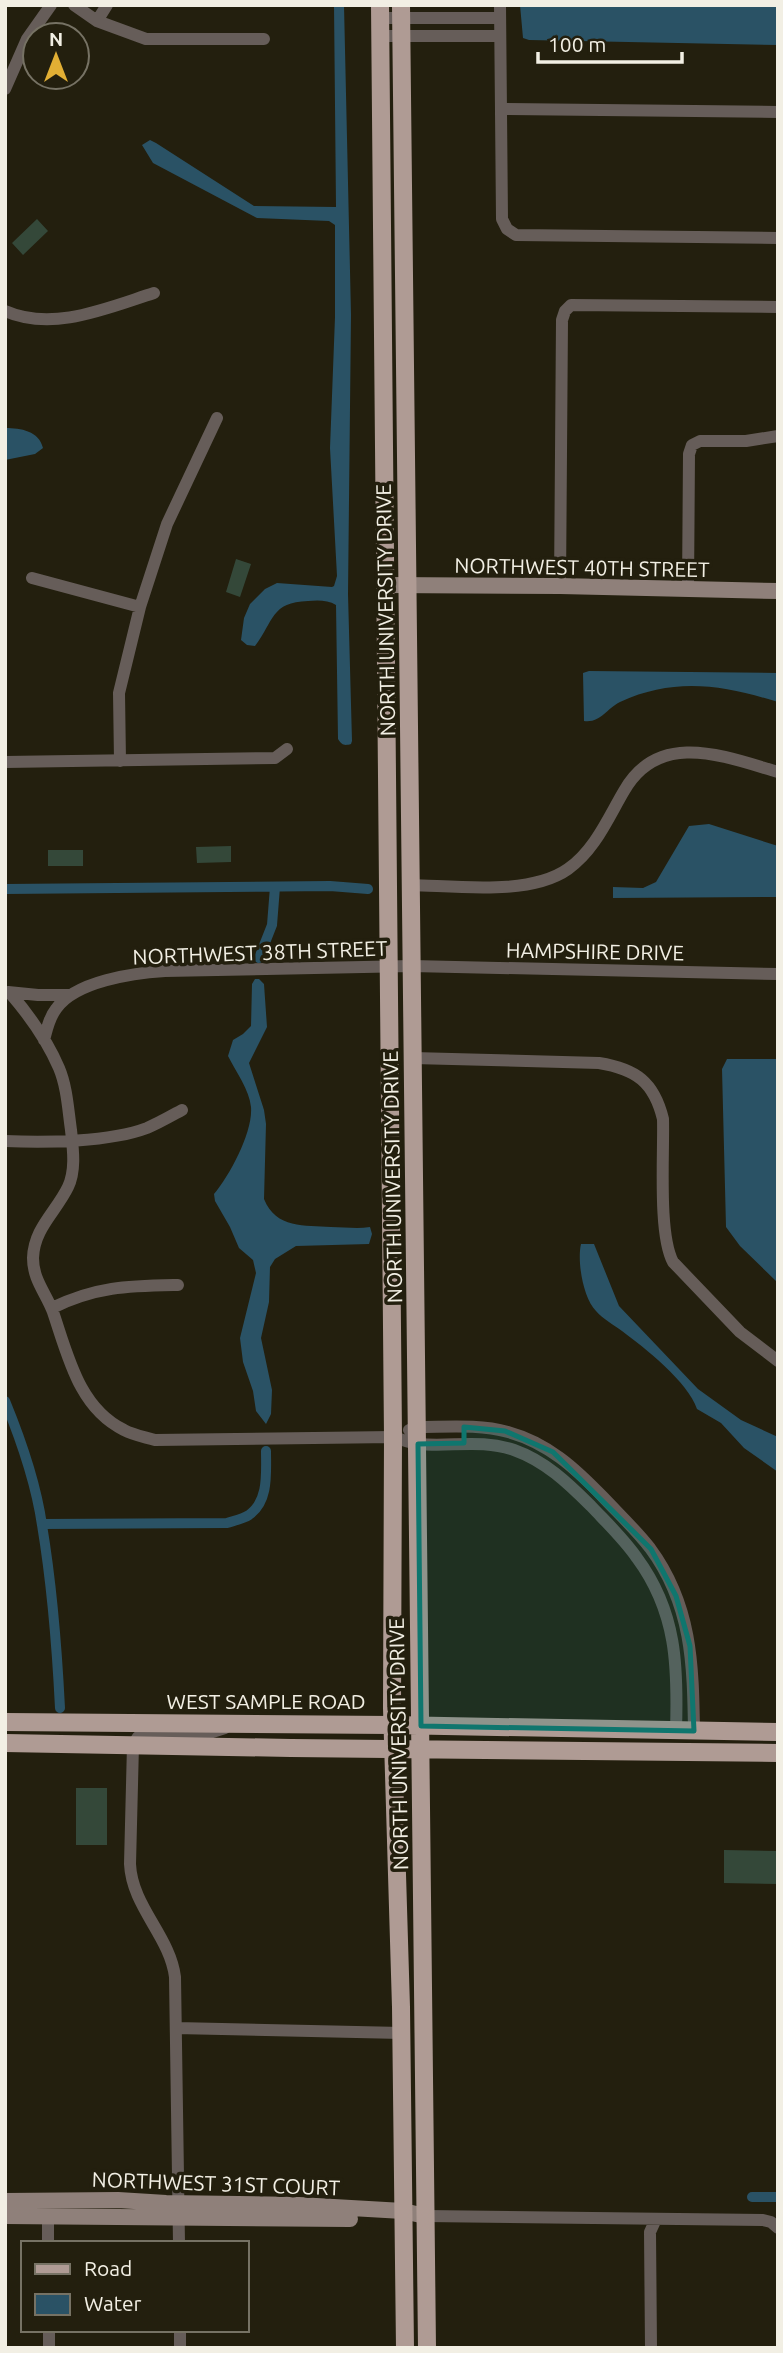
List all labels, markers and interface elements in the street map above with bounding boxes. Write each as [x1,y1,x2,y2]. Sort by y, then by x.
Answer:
north arrow [21,21,91,91]
scale bar [538,21,682,65]
text: N [49,28,63,50]
text: 100 m [548,32,606,56]
street label: NORTH UNIVERSITY DRIVE [371,484,399,736]
street label: NORTHWEST 40TH STREET [454,553,710,581]
street label: NORTHWEST 38TH STREET [132,936,388,968]
street label: HAMPSHIRE DRIVE [506,937,684,965]
street label: NORTH UNIVERSITY DRIVE [378,1051,406,1303]
street label: NORTH UNIVERSITY DRIVE [384,1618,412,1870]
street label: WEST SAMPLE ROAD [167,1689,366,1713]
street label: NORTHWEST 31ST COURT [91,2167,341,2199]
legend [21,2241,248,2332]
text: Road [84,2256,132,2280]
text: Water [84,2291,142,2315]

